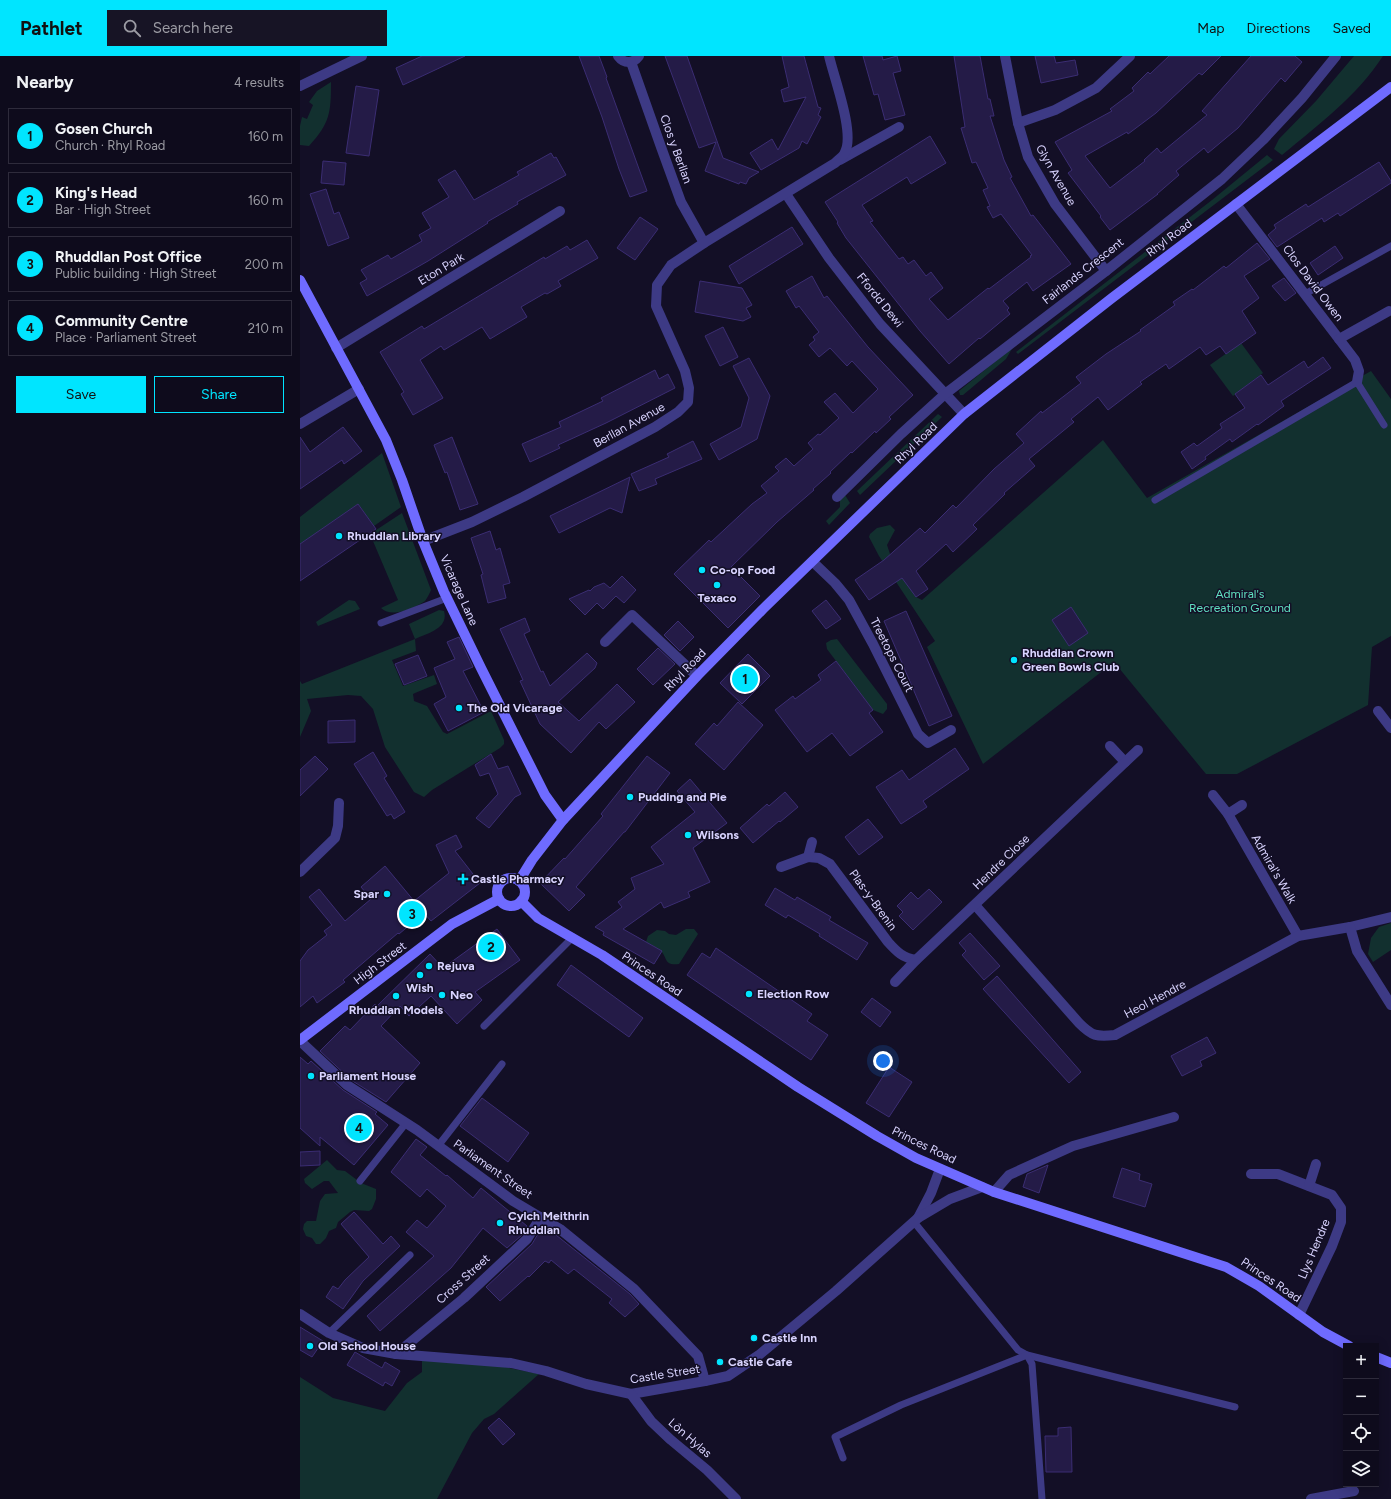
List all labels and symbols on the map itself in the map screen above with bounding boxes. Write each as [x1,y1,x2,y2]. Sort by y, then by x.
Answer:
street label: Clos y Berllan [657,113,695,186]
street label: Glyn Avenue [1033,142,1079,208]
street label: Rhyl Road [1143,216,1195,260]
street label: Fairlands Crescent [1039,235,1127,307]
street label: Clos David Owen [1280,242,1346,324]
street label: Eton Park [416,250,467,288]
street label: Ffordd Dewi [854,270,906,330]
street label: Berllan Avenue [591,399,668,450]
street label: Rhyl Road [892,419,940,467]
place label: Rhuddlan Library [347,529,441,543]
marker: Rhuddlan Library [334,531,344,541]
street label: Vicarage Lane [437,552,481,628]
place label: Co-op Food [710,563,775,577]
marker: Co-op Food [697,565,707,575]
marker: Texaco [712,580,722,590]
park label: Admiral's Recreation Ground [1189,587,1291,615]
place label: Texaco [698,591,736,605]
street label: Treetops Court [867,616,917,695]
street label: Rhyl Road [661,646,709,694]
place label: Rhuddlan Crown Green Bowls Club [1022,646,1120,674]
marker: Rhuddlan Crown Green Bowls Club [1009,655,1019,665]
pin: 1 [732,664,758,694]
place label: The Old Vicarage [467,701,563,715]
marker: The Old Vicarage [454,703,464,713]
place label: Pudding and Pie [638,790,727,804]
marker: Pudding and Pie [625,792,635,802]
place label: Wilsons [696,828,739,842]
marker: Wilsons [683,830,693,840]
street label: Hendre Close [970,831,1033,892]
street label: Admiral's Walk [1249,832,1300,906]
street label: Plas-y-Brenin [846,867,900,933]
place label: Castle Pharmacy [471,872,564,886]
marker: Castle Pharmacy [458,874,468,884]
place label: Spar [354,887,379,901]
marker: Spar [382,889,392,899]
pin: 3 [399,899,425,929]
pin: 2 [478,932,504,962]
street label: High Street [351,938,409,987]
street label: Princes Road [619,949,685,999]
place label: Rejuva [437,959,475,973]
marker: Rejuva [424,961,434,971]
marker: Wish [415,970,425,980]
street label: Heol Hendre [1122,977,1189,1021]
place label: Wish [406,981,434,995]
place label: Election Row [757,987,829,1001]
place label: Neo [450,988,473,1002]
marker: Election Row [744,989,754,999]
marker: Neo [437,990,447,1000]
marker: Rhuddlan Models [391,991,401,1001]
place label: Rhuddlan Models [349,1003,444,1017]
your location [873,1051,893,1071]
place label: Parliament House [319,1069,417,1083]
marker: Parliament House [306,1071,316,1081]
pin: 4 [346,1113,372,1143]
street label: Princes Road [890,1123,958,1167]
street label: Parliament Street [451,1137,536,1202]
place label: Cylch Meithrin Rhuddlan [508,1209,589,1237]
street label: Llys Hendre [1295,1217,1333,1281]
marker: Cylch Meithrin Rhuddlan [495,1218,505,1228]
street label: Cross Street [433,1251,493,1307]
street label: Princes Road [1238,1255,1304,1305]
place label: Castle Inn [762,1331,817,1345]
marker: Castle Inn [749,1333,759,1343]
place label: Old School House [318,1339,416,1353]
marker: Old School House [305,1341,315,1351]
place label: Castle Cafe [728,1355,793,1369]
marker: Castle Cafe [715,1357,725,1367]
street label: Castle Street [629,1361,701,1386]
street label: Lôn Hylas [666,1415,715,1461]

